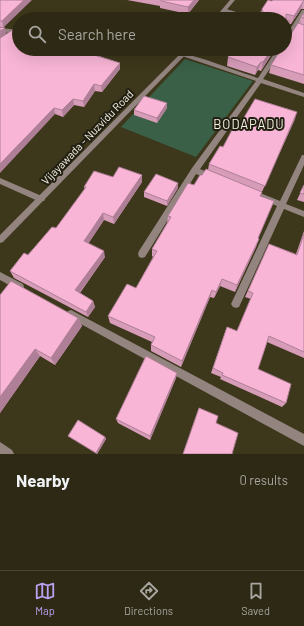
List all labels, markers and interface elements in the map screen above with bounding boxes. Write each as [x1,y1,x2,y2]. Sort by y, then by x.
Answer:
search box [12,12,292,56]
icon: search [26,23,48,45]
text: Search here [58,25,136,43]
street label: Vijayawada - Nuzvidu Road [38,87,136,187]
district label: BODAPADU [213,116,285,132]
text: Nearby [16,470,70,490]
text: 0 results [239,472,288,488]
tab: Map [34,580,56,617]
tab: Directions [124,580,173,617]
tab: Saved [241,580,270,617]

